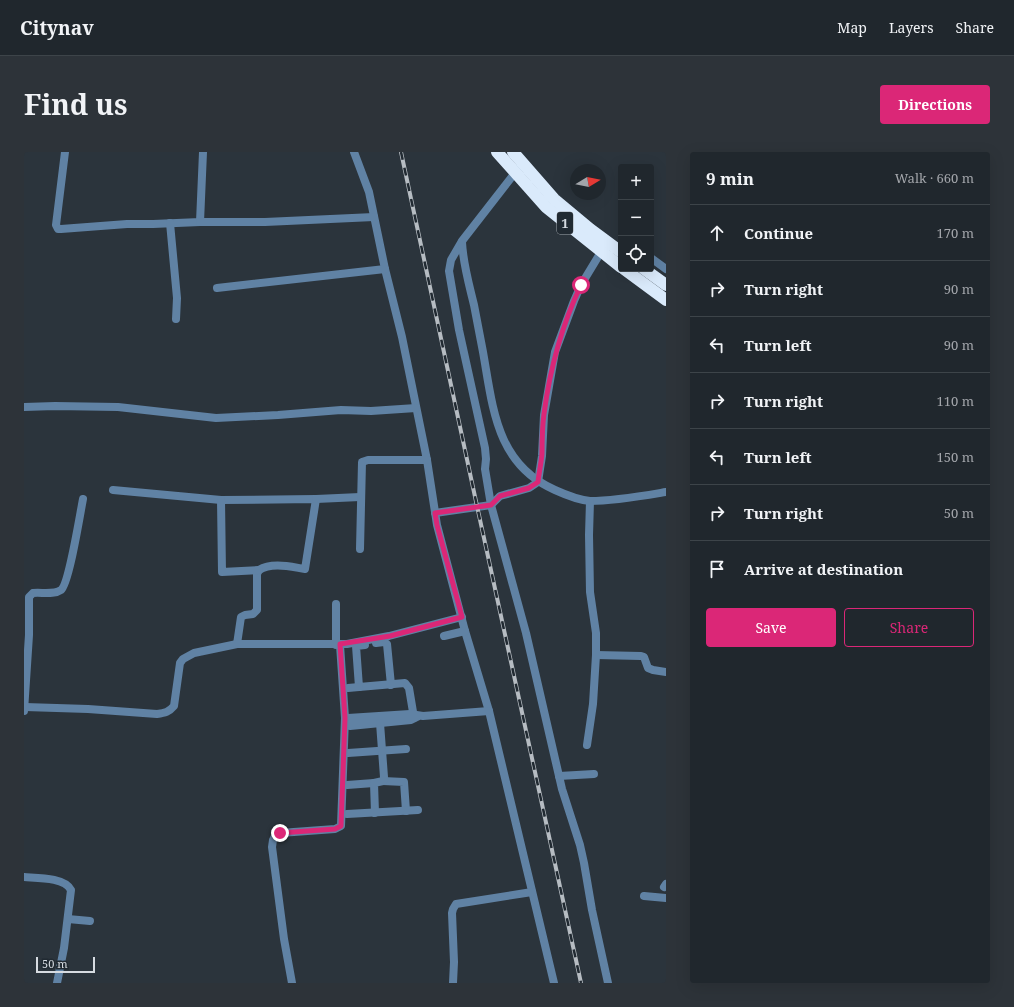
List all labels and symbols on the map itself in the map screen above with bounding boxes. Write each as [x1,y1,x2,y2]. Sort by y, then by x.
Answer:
north arrow [570,164,606,200]
road number: 1 [557,212,573,234]
route start [572,276,590,294]
route end [271,824,289,842]
scale bar [36,955,95,974]

